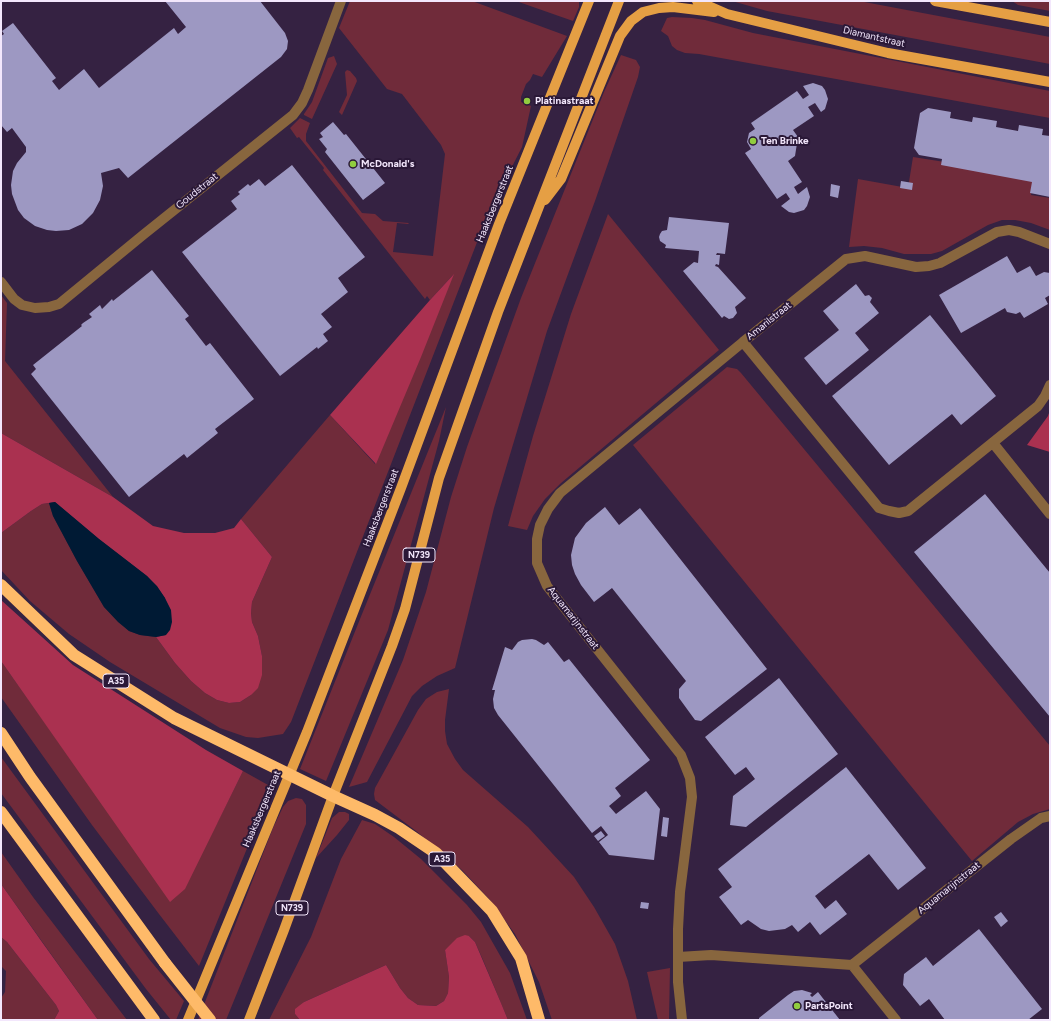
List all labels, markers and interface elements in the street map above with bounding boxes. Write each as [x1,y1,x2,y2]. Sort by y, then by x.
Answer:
street label: Diamantstraat [842,24,906,50]
place label: Platinastraat [535,95,594,107]
marker: Platinastraat [522,96,532,106]
place label: Ten Brinke [761,135,809,147]
marker: Ten Brinke [748,136,758,146]
place label: McDonald's [361,158,414,170]
marker: McDonald's [348,159,358,169]
street label: Haaksbergerstraat [474,164,516,244]
street label: Goudstraat [174,170,220,212]
street label: Amarilstraat [744,299,794,343]
street label: Haaksbergerstraat [361,467,401,549]
road number: N739 [403,548,435,562]
street label: Aquamarijnstraat [545,584,601,652]
road number: A35 [103,674,129,688]
street label: Haaksbergerstraat [240,769,284,849]
road number: A35 [429,852,455,866]
street label: Aquamarijnstraat [915,859,983,917]
road number: N739 [276,901,308,915]
place label: PartsPoint [805,1000,853,1012]
marker: PartsPoint [792,1001,802,1011]

